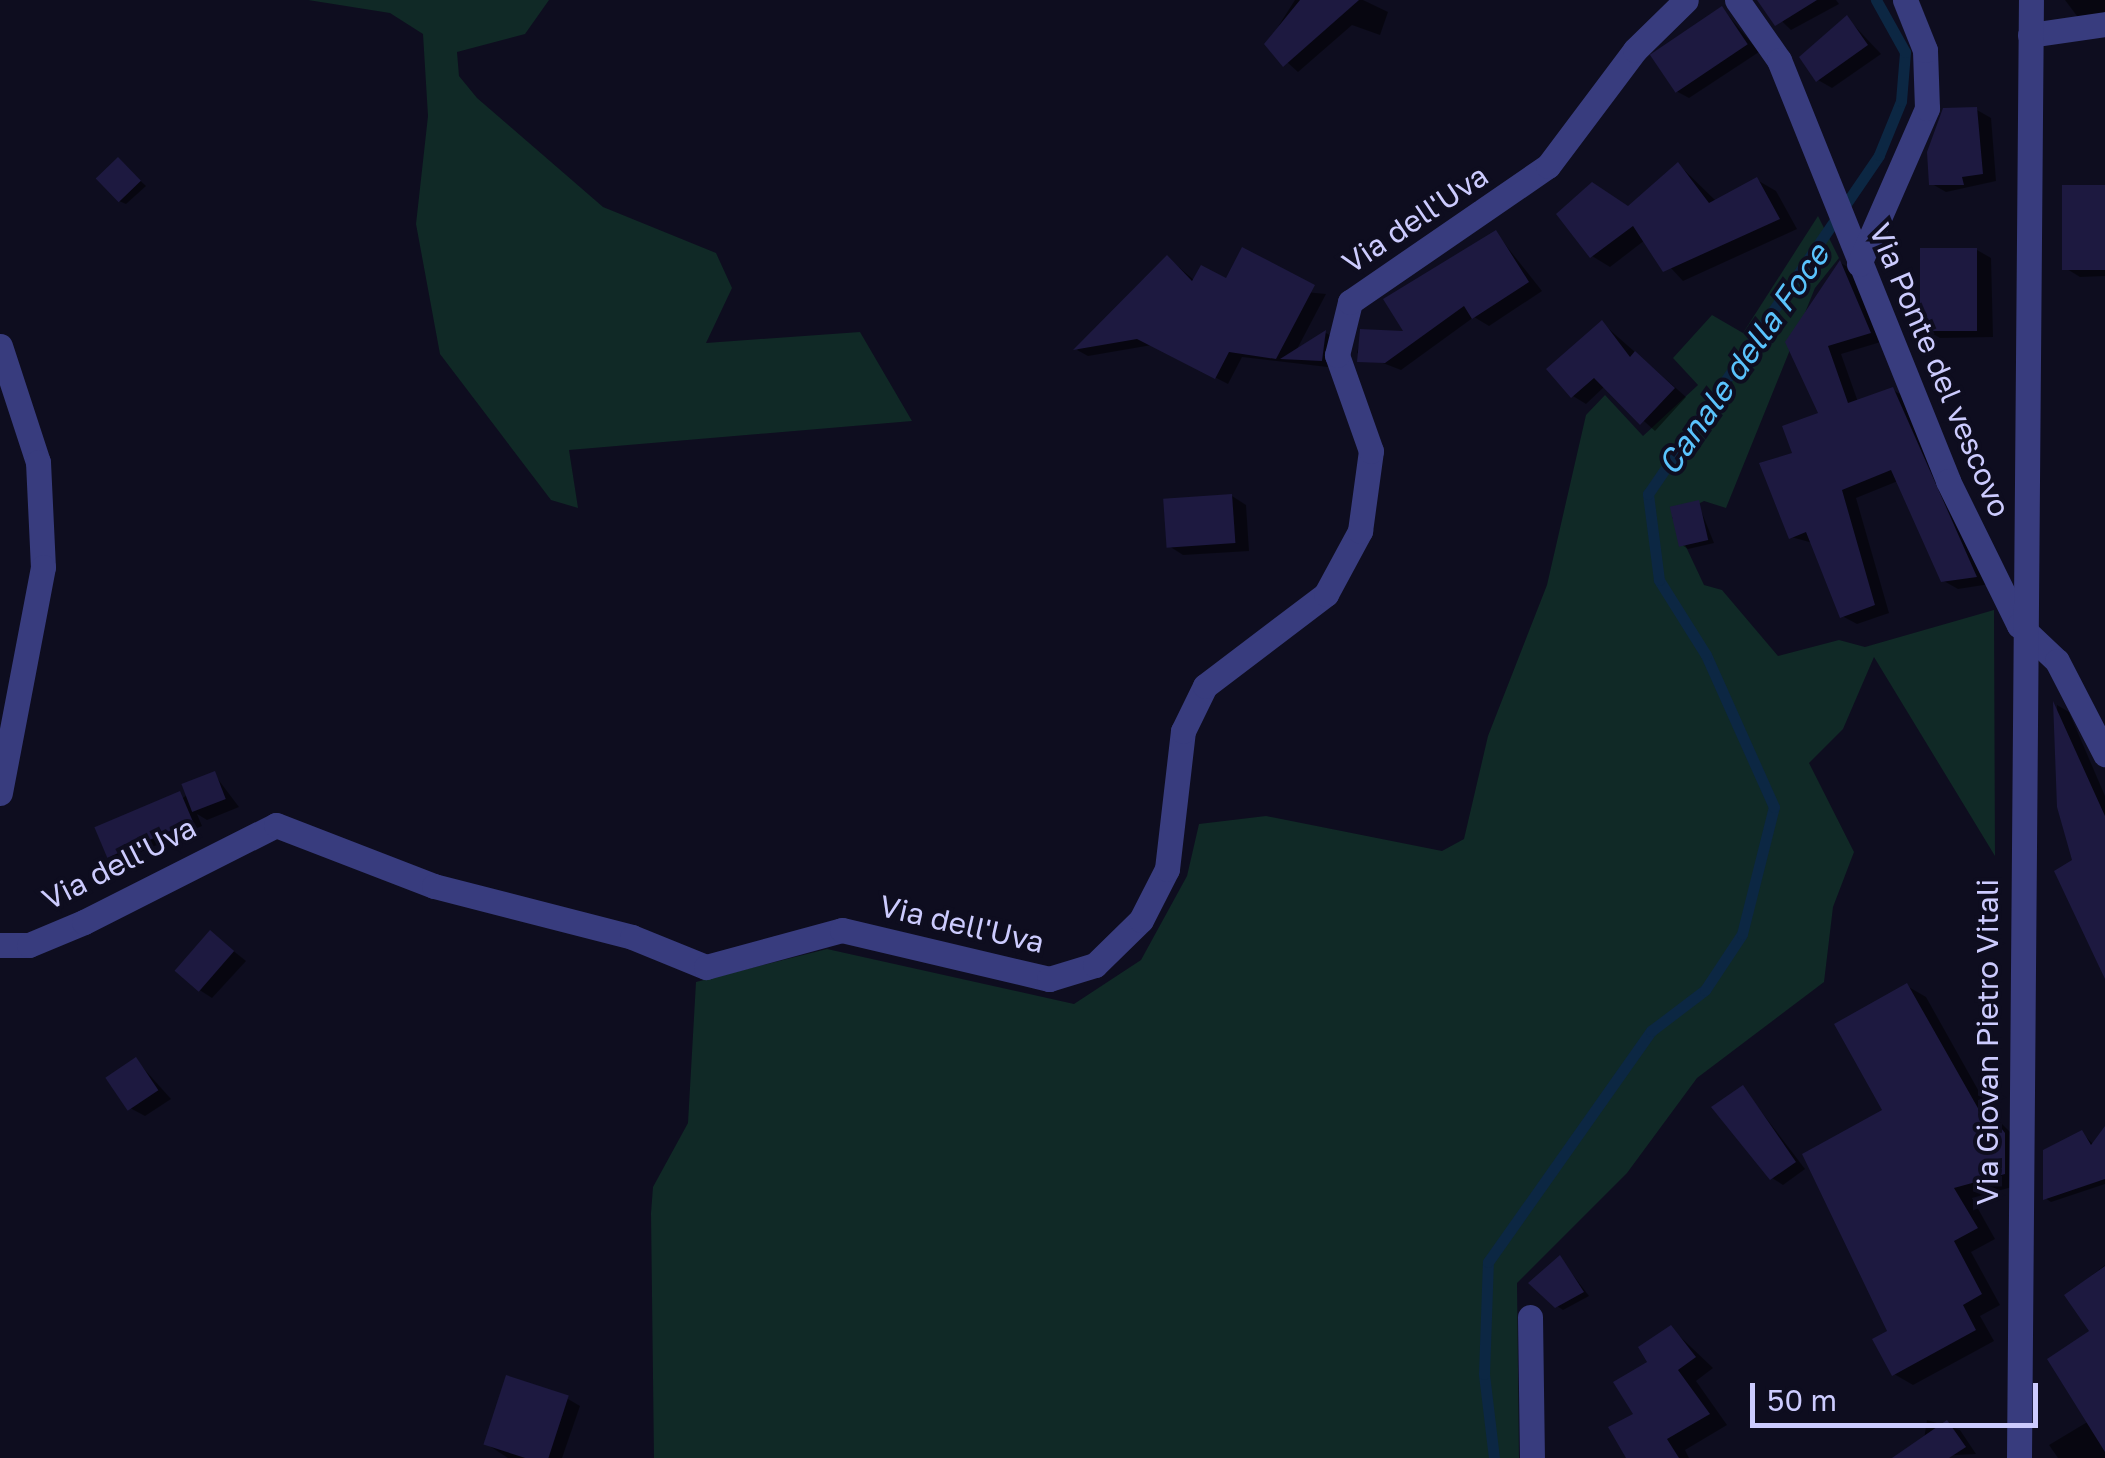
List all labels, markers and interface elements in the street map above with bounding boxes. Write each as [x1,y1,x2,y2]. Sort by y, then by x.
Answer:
street label: Via dell'Uva [1335,157,1495,281]
street label: Via Ponte del vescovo [1862,218,2018,522]
water label: Canale della Foce [1649,236,1837,482]
street label: Via dell'Uva [36,809,202,917]
street label: Via Giovan Pietro Vitali [1969,879,2005,1205]
street label: Via dell'Uva [876,888,1048,960]
scale bar [1755,1363,2042,1425]
text: 50 m [1767,1382,1837,1418]

